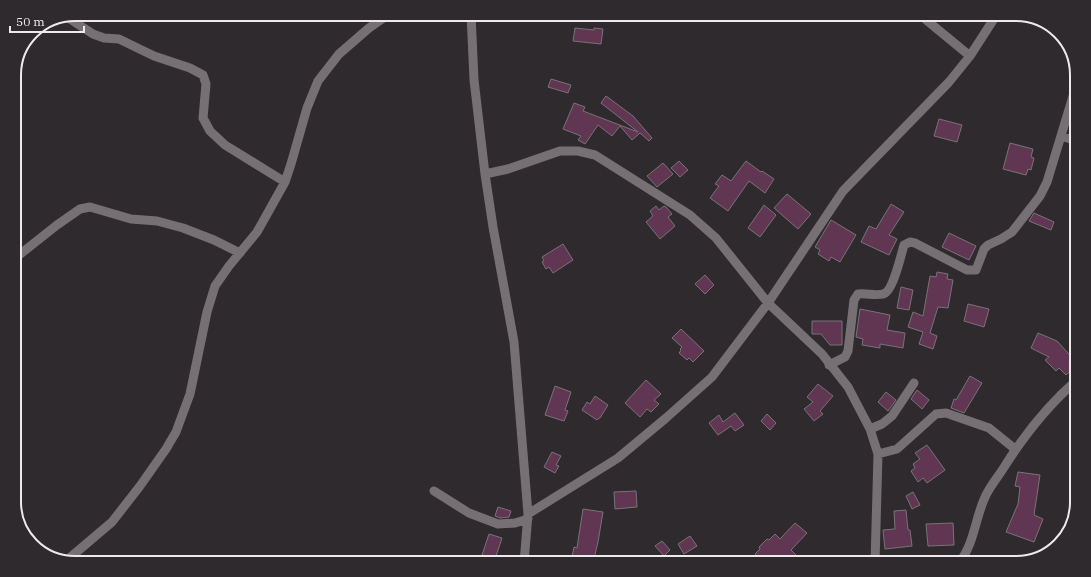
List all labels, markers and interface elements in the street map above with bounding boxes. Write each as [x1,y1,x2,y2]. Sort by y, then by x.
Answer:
scale bar [10,8,84,34]
text: 50 m [16,14,45,29]

